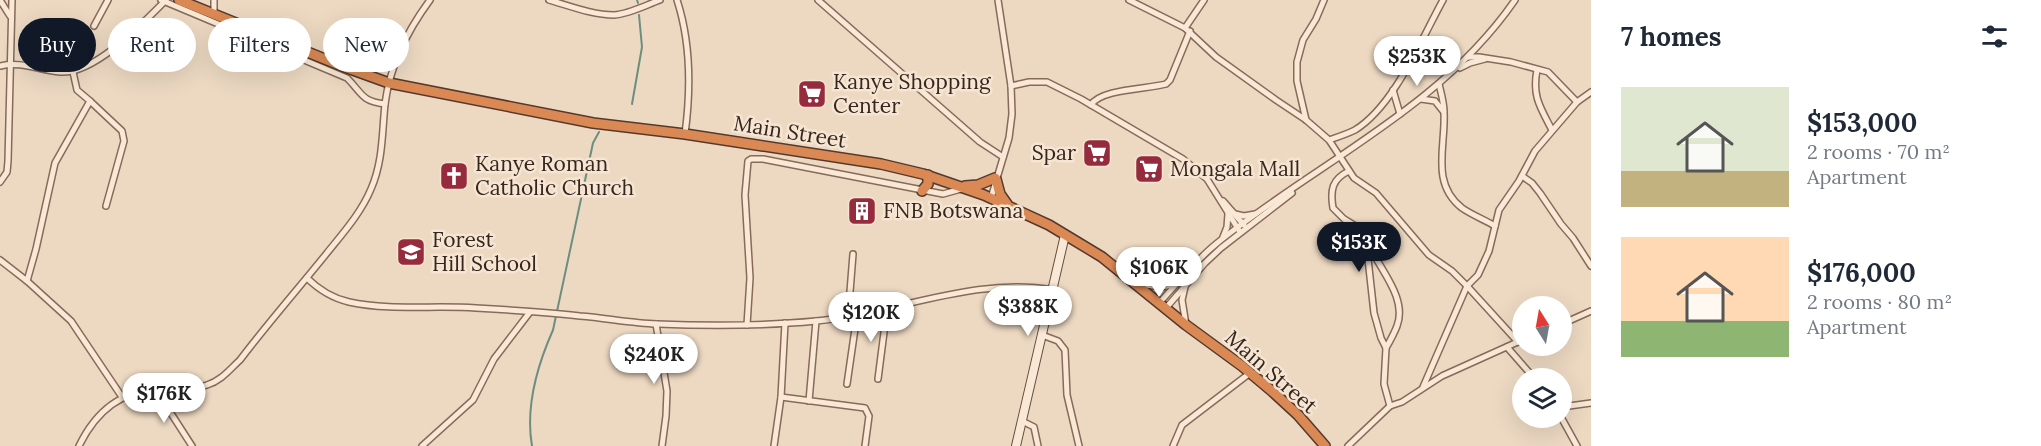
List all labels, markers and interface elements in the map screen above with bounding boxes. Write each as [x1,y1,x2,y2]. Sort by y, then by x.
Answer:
chip: Buy [18,18,96,72]
chip: Rent [108,18,196,72]
chip: Filters [208,18,311,72]
chip: New [323,18,409,72]
text: 7 homes [1621,20,1721,53]
icon: filters [1978,20,2011,53]
pin: $253K [1375,36,1459,87]
text: $253K [1388,43,1446,68]
place label: Kanye Shopping Center [833,68,991,119]
supermarket icon: Kanye Shopping Center [796,78,828,110]
text: $153,000 [1807,106,1917,139]
street label: Main Street [732,109,849,154]
icon: home [1669,111,1741,183]
supermarket icon: Spar [1081,137,1113,169]
place label: Spar [1032,139,1076,166]
text: 2 rooms · 70 m² [1807,139,1950,164]
place label: Kanye Roman Catholic Church [475,150,634,201]
supermarket icon: Mongala Mall [1133,153,1165,185]
place label: Mongala Mall [1170,155,1300,182]
church icon: Kanye Roman Catholic Church [438,160,470,192]
text: Apartment [1807,164,1907,189]
building icon: FNB Botswana [846,195,878,227]
place label: FNB Botswana [883,197,1023,224]
pin: $153K [1317,222,1401,273]
place label: Forest Hill School [432,226,537,277]
text: $153K [1331,229,1387,254]
school or university icon: Forest Hill School [395,236,427,268]
pin: $106K [1117,247,1201,298]
text: $106K [1130,254,1188,279]
text: $176,000 [1807,256,1916,289]
icon: home [1669,261,1741,333]
pin: $388K [986,286,1070,337]
text: 2 rooms · 80 m² [1807,289,1952,314]
pin: $120K [829,292,913,343]
text: $388K [998,293,1058,318]
north arrow [1512,296,1572,356]
map controls [1512,296,1572,428]
text: $120K [842,299,900,324]
text: Apartment [1807,314,1907,339]
street label: Main Street [1220,324,1324,420]
pin: $240K [612,334,696,385]
text: $240K [624,341,684,366]
button: layers [1512,368,1572,428]
pin: $176K [122,373,206,424]
text: $176K [137,380,192,405]

